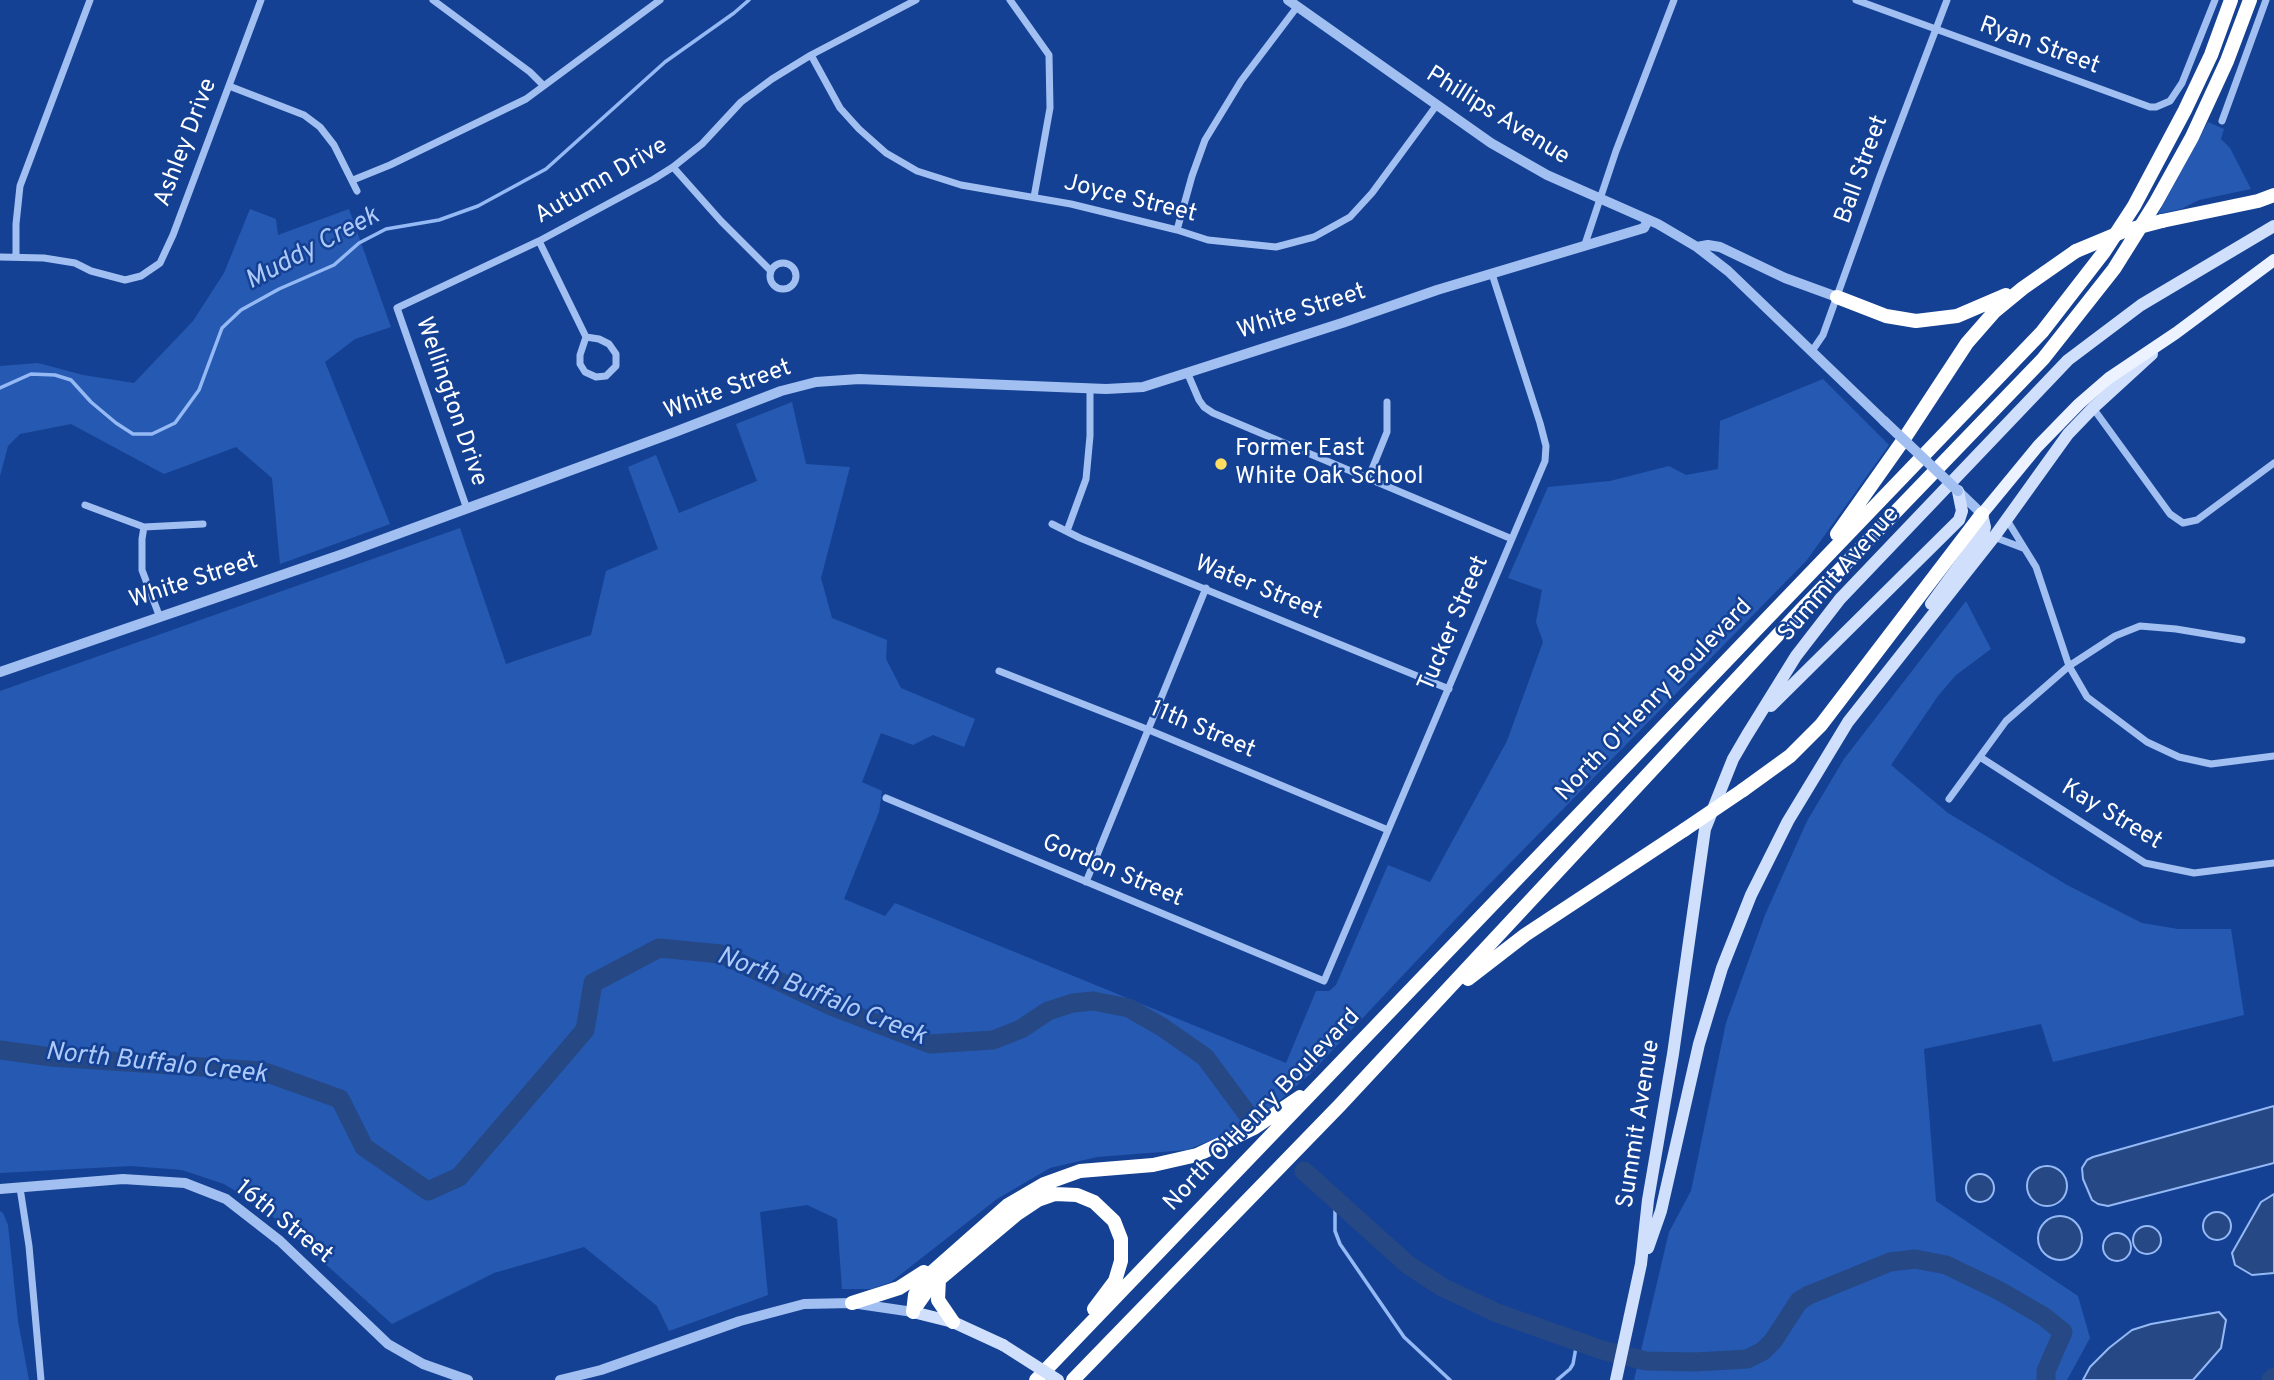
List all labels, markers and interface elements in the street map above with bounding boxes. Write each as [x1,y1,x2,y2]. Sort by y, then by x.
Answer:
street label: Ryan Street [1975,12,2103,82]
street label: Phillips Avenue [1420,61,1574,173]
street label: Ashley Drive [149,75,225,211]
street label: Ball Street [1830,112,1896,228]
street label: Autumn Drive [531,132,673,232]
street label: Joyce Street [1061,170,1199,230]
water label: Muddy Creek [241,202,385,298]
street label: White Street [1234,279,1370,347]
street label: Wellington Drive [408,314,492,490]
street label: White Street [660,355,796,427]
place label: Former East White Oak School [1235,436,1424,492]
marker: Former East White Oak School [1213,456,1229,472]
street label: Summit Avenue [1773,501,1907,649]
street label: White Street [126,548,262,616]
street label: Water Street [1190,550,1326,628]
street label: Tucker Street [1413,552,1497,696]
street label: North O'Henry Boulevard [1551,594,1759,808]
street label: 11th Street [1145,696,1259,766]
street label: Kay Street [2055,775,2167,857]
street label: Gordon Street [1037,829,1187,915]
water label: North Buffalo Creek [712,942,930,1054]
street label: North O'Henry Boulevard [1159,1004,1367,1218]
water label: North Buffalo Creek [44,1038,268,1092]
street label: Summit Avenue [1612,1038,1668,1210]
street label: 16th Street [228,1175,338,1271]

